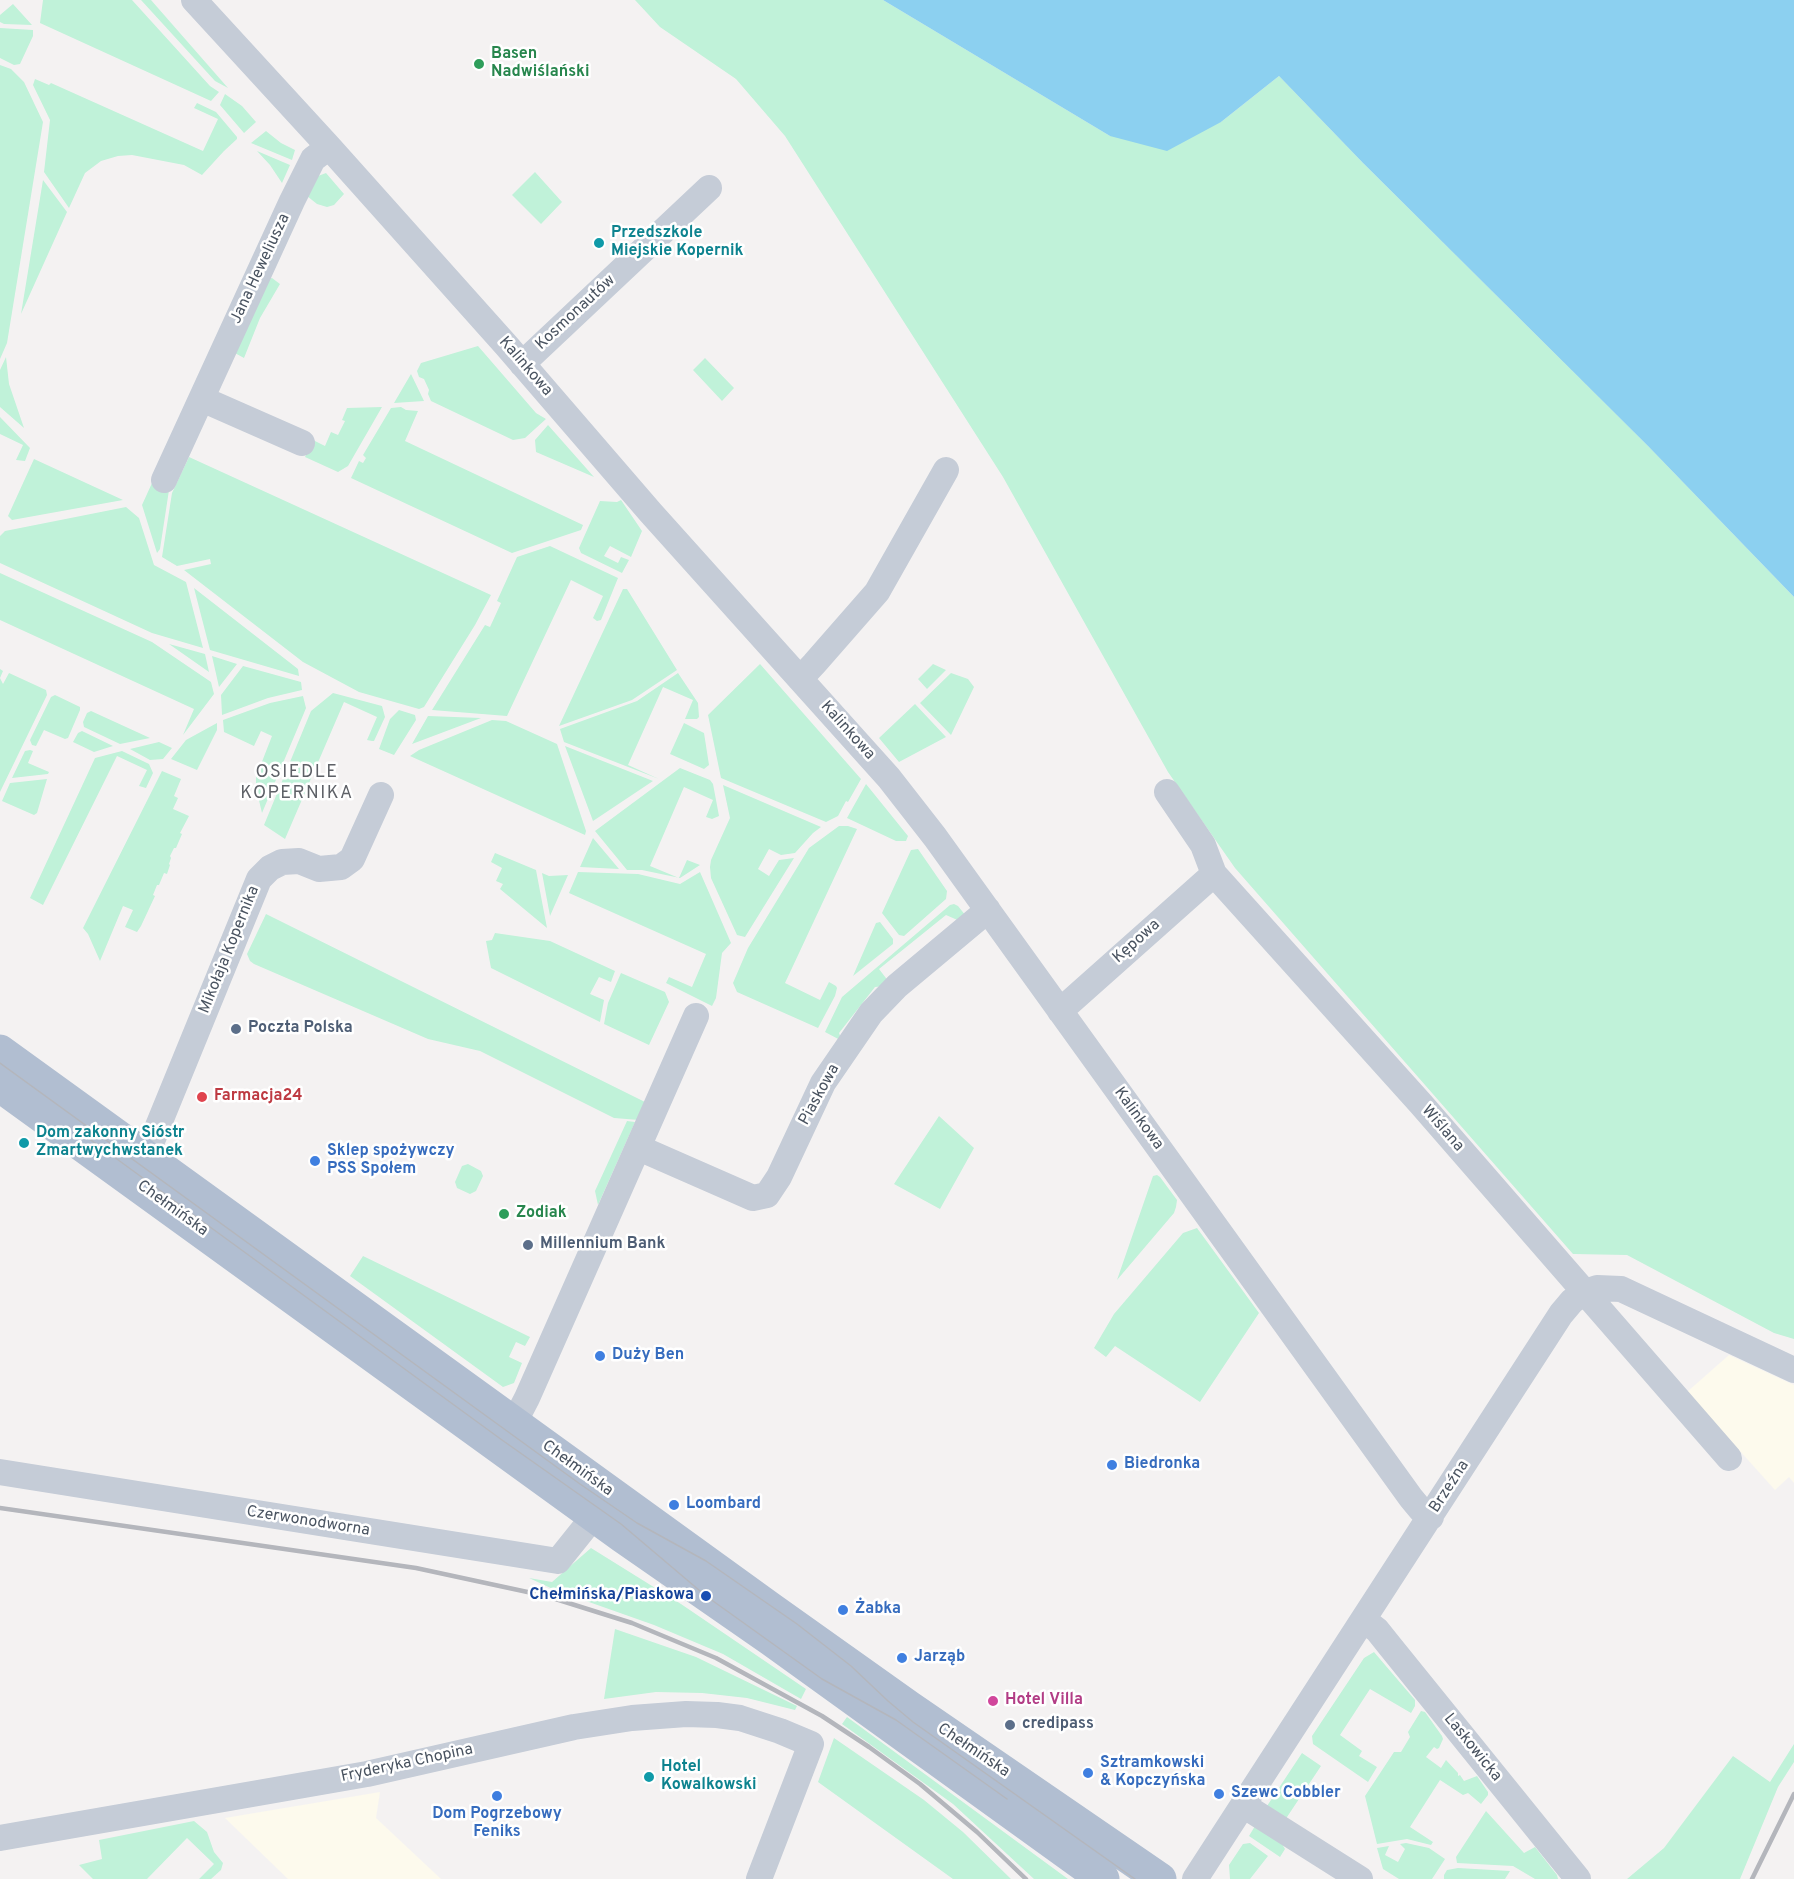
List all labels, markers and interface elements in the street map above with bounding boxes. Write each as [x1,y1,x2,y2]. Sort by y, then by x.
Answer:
place label: Basen Nadwiślański [491,45,590,83]
marker: Basen Nadwiślański [472,57,486,71]
street label: Jana Heweliusza [227,211,295,327]
place label: Przedszkole Miejskie Kopernik [611,224,743,262]
marker: Przedszkole Miejskie Kopernik [592,236,606,250]
street label: Kosmonautów [532,271,620,355]
street label: Kalinkowa [494,333,556,401]
street label: Kalinkowa [816,698,878,764]
district label: OSIEDLE KOPERNIKA [240,762,354,804]
street label: Mikołaja Kopernika [196,883,264,1017]
street label: Kępowa [1110,916,1164,968]
place label: Poczta Polska [248,1019,353,1039]
marker: Poczta Polska [229,1022,243,1036]
street label: Piaskowa [795,1061,845,1129]
street label: Kalinkowa [1109,1084,1167,1154]
place label: Farmacja24 [214,1087,302,1107]
marker: Farmacja24 [195,1090,209,1104]
street label: Wiślana [1417,1102,1467,1156]
place label: Dom zakonny Sióstr Zmartwychwstanek [36,1124,184,1162]
marker: Dom zakonny Sióstr Zmartwychwstanek [17,1136,31,1150]
place label: Sklep spożywczy PSS Społem [327,1142,455,1180]
marker: Sklep spożywczy PSS Społem [308,1154,322,1168]
street label: Chełmińska [133,1177,211,1241]
place label: Zodiak [516,1204,567,1224]
marker: Zodiak [497,1207,511,1221]
place label: Millennium Bank [540,1235,665,1255]
marker: Millennium Bank [521,1238,535,1252]
place label: Duży Ben [612,1346,684,1366]
marker: Duży Ben [593,1349,607,1363]
street label: Chełmińska [538,1437,616,1501]
place label: Biedronka [1124,1455,1200,1475]
street label: Brzeźna [1426,1457,1474,1517]
marker: Biedronka [1105,1458,1119,1472]
place label: Loombard [686,1495,761,1515]
marker: Loombard [667,1498,681,1512]
street label: Czerwonodworna [245,1503,371,1541]
place label: Chełmińska/Piaskowa [529,1586,694,1606]
marker: Chełmińska/Piaskowa [699,1589,713,1603]
place label: Żabka [855,1600,901,1620]
marker: Żabka [836,1603,850,1617]
place label: Jarząb [914,1648,965,1668]
marker: Jarząb [895,1651,909,1665]
place label: Hotel Villa [1005,1691,1083,1711]
marker: Hotel Villa [986,1694,1000,1708]
street label: Laskowicka [1439,1710,1505,1786]
place label: credipass [1022,1715,1094,1735]
marker: credipass [1003,1718,1017,1732]
street label: Chełmińska [933,1720,1013,1782]
street label: Fryderyka Chopina [339,1741,475,1787]
place label: Sztramkowski & Kopczyńska [1100,1754,1205,1792]
place label: Hotel Kowalkowski [661,1758,757,1796]
marker: Sztramkowski & Kopczyńska [1081,1766,1095,1780]
marker: Hotel Kowalkowski [642,1770,656,1784]
place label: Szewc Cobbler [1231,1784,1341,1804]
marker: Szewc Cobbler [1212,1787,1226,1801]
marker: Dom Pogrzebowy Feniks [490,1789,504,1803]
place label: Dom Pogrzebowy Feniks [432,1805,562,1843]

